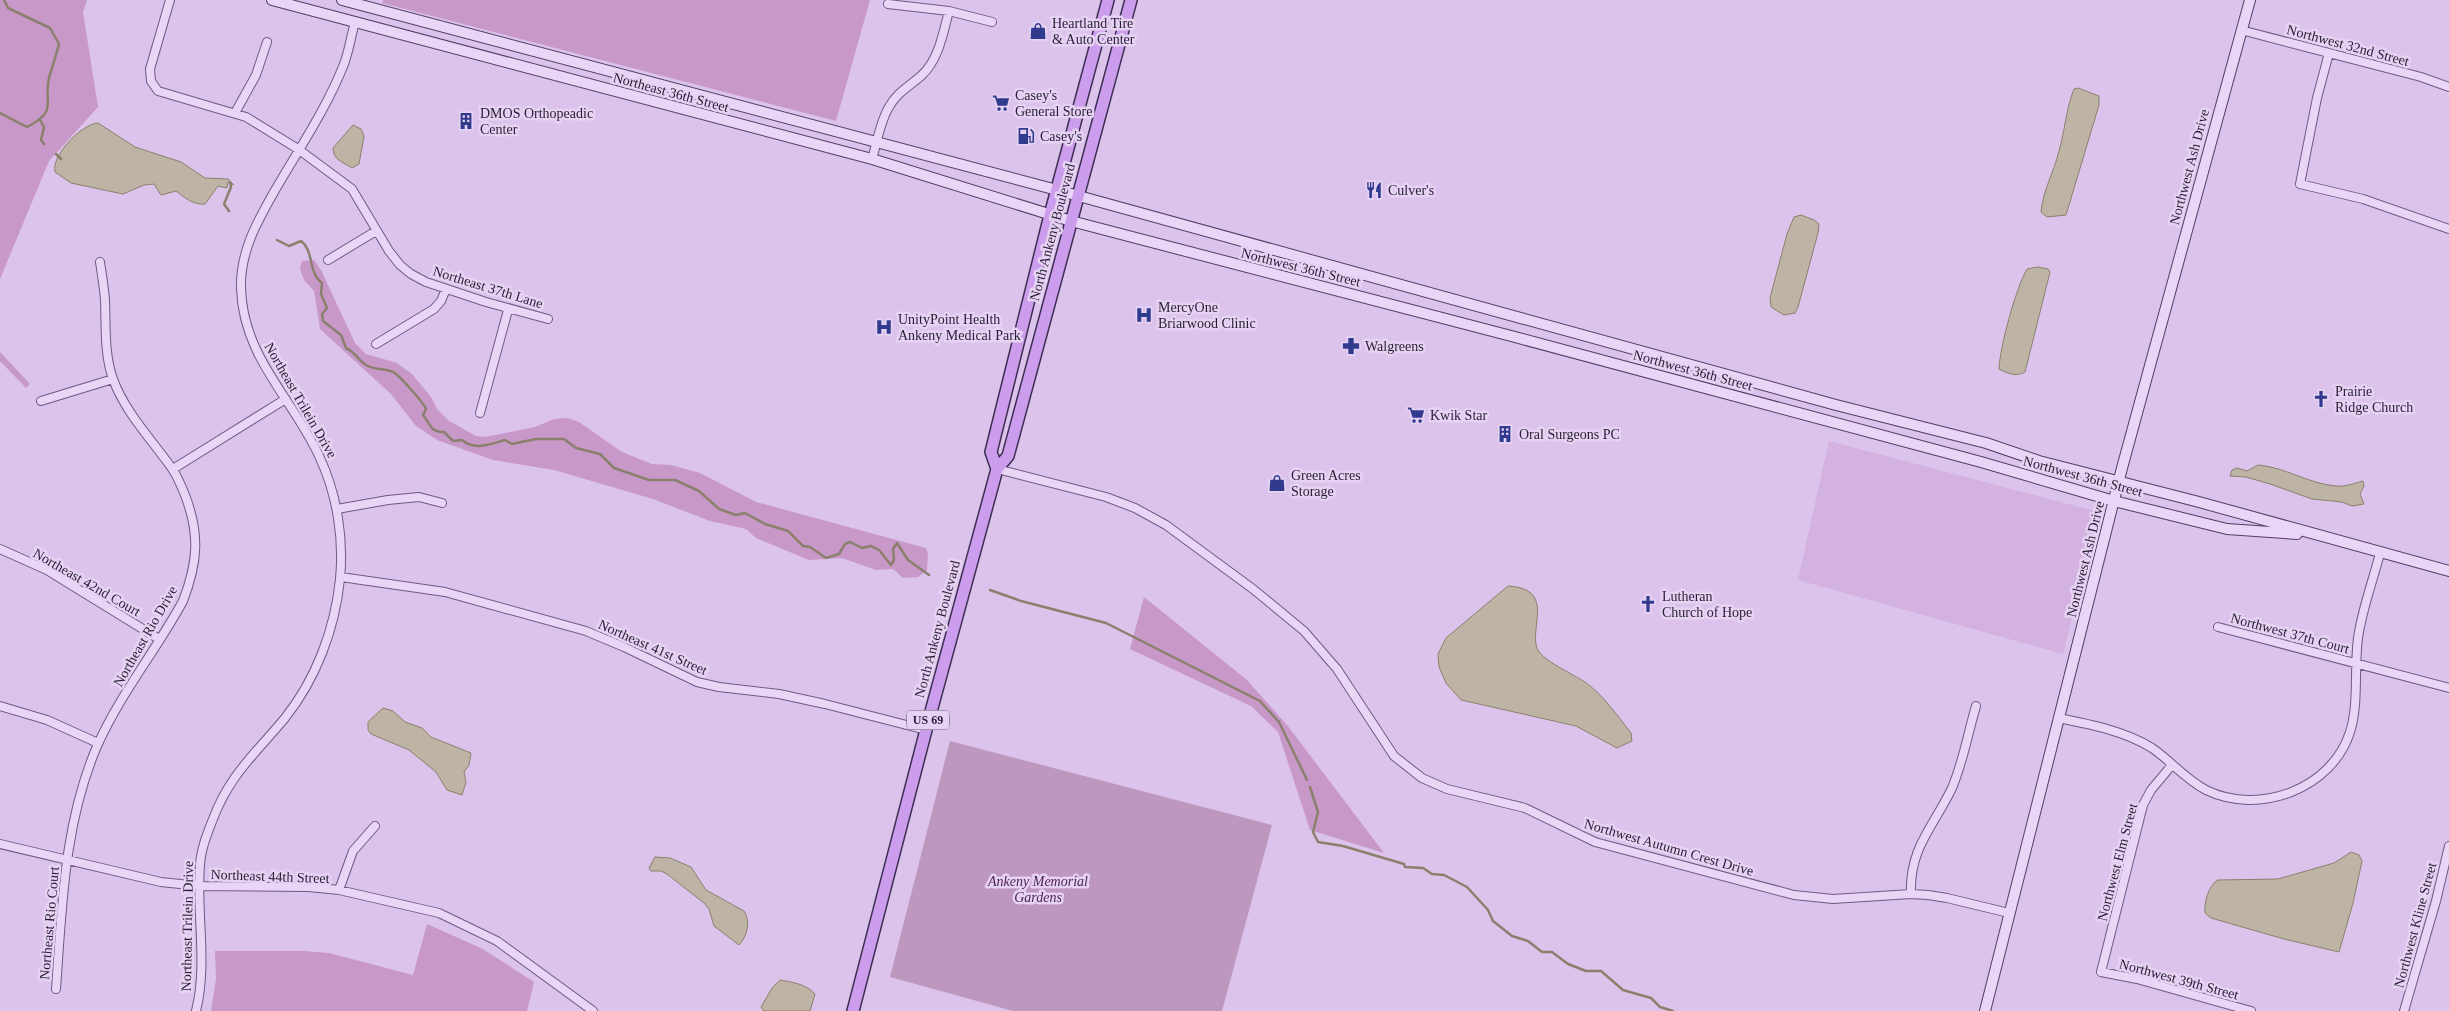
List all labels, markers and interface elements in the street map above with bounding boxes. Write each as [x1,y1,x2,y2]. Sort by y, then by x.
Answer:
place label: Heartland Tire & Auto Center [1052,16,1135,47]
shop icon: Heartland Tire & Auto Center [1028,21,1048,41]
street label: Northwest 32nd Street [2285,22,2411,69]
street label: Northeast 36th Street [611,70,730,115]
place label: Casey's General Store [1015,88,1092,119]
supermarket icon: Casey's General Store [991,93,1011,113]
place label: DMOS Orthopeadic Center [480,106,593,137]
street label: Northwest Ash Drive [2167,108,2212,227]
building icon: DMOS Orthopeadic Center [456,111,476,131]
fuel station icon: Casey's [1016,126,1036,146]
place label: Casey's [1040,129,1082,144]
street label: North Ankeny Boulevard [1027,162,1078,302]
restaurant icon: Culver's [1364,180,1384,200]
place label: Culver's [1388,183,1434,198]
street label: Northwest 36th Street [1239,245,1362,290]
street label: Northeast 37th Lane [431,264,545,311]
place label: MercyOne Briarwood Clinic [1158,300,1256,331]
hospital icon: MercyOne Briarwood Clinic [1134,305,1154,325]
place label: UnityPoint Health Ankeny Medical Park [898,312,1021,343]
hospital icon: UnityPoint Health Ankeny Medical Park [874,317,894,337]
pharmacy icon: Walgreens [1341,336,1361,356]
place label: Walgreens [1365,339,1424,354]
street label: Northeast Trilein Drive [261,340,340,461]
street label: Northwest 36th Street [1632,347,1754,394]
place label: Prairie Ridge Church [2335,384,2413,415]
church icon: Prairie Ridge Church [2311,389,2331,409]
supermarket icon: Kwik Star [1406,405,1426,425]
place label: Kwik Star [1430,408,1488,423]
building icon: Oral Surgeons PC [1495,424,1515,444]
place label: Oral Surgeons PC [1519,427,1620,442]
street label: Northwest 36th Street [2022,453,2144,500]
place label: Green Acres Storage [1291,468,1361,499]
shop icon: Green Acres Storage [1267,473,1287,493]
street label: Northwest Ash Drive [2064,500,2107,619]
street label: Northeast 42nd Court [30,546,143,619]
street label: North Ankeny Boulevard [912,559,963,699]
street label: Northeast Rio Drive [111,583,180,689]
place label: Lutheran Church of Hope [1662,589,1752,620]
church icon: Lutheran Church of Hope [1638,594,1658,614]
street label: Northwest 37th Court [2229,610,2351,657]
street label: Northeast 41st Street [596,617,710,678]
road number: US 69 [907,710,949,730]
street label: Northwest Elm Street [2095,801,2140,923]
street label: Northwest Autumn Crest Drive [1583,816,1755,879]
street label: Northeast Trilein Drive [179,861,196,991]
street label: Northwest Kline Street [2392,861,2439,989]
street label: Northeast Rio Court [37,866,62,980]
street label: Northeast 44th Street [210,867,330,886]
park label: Ankeny Memorial Gardens [987,874,1088,905]
street label: Northwest 39th Street [2118,956,2240,1003]

